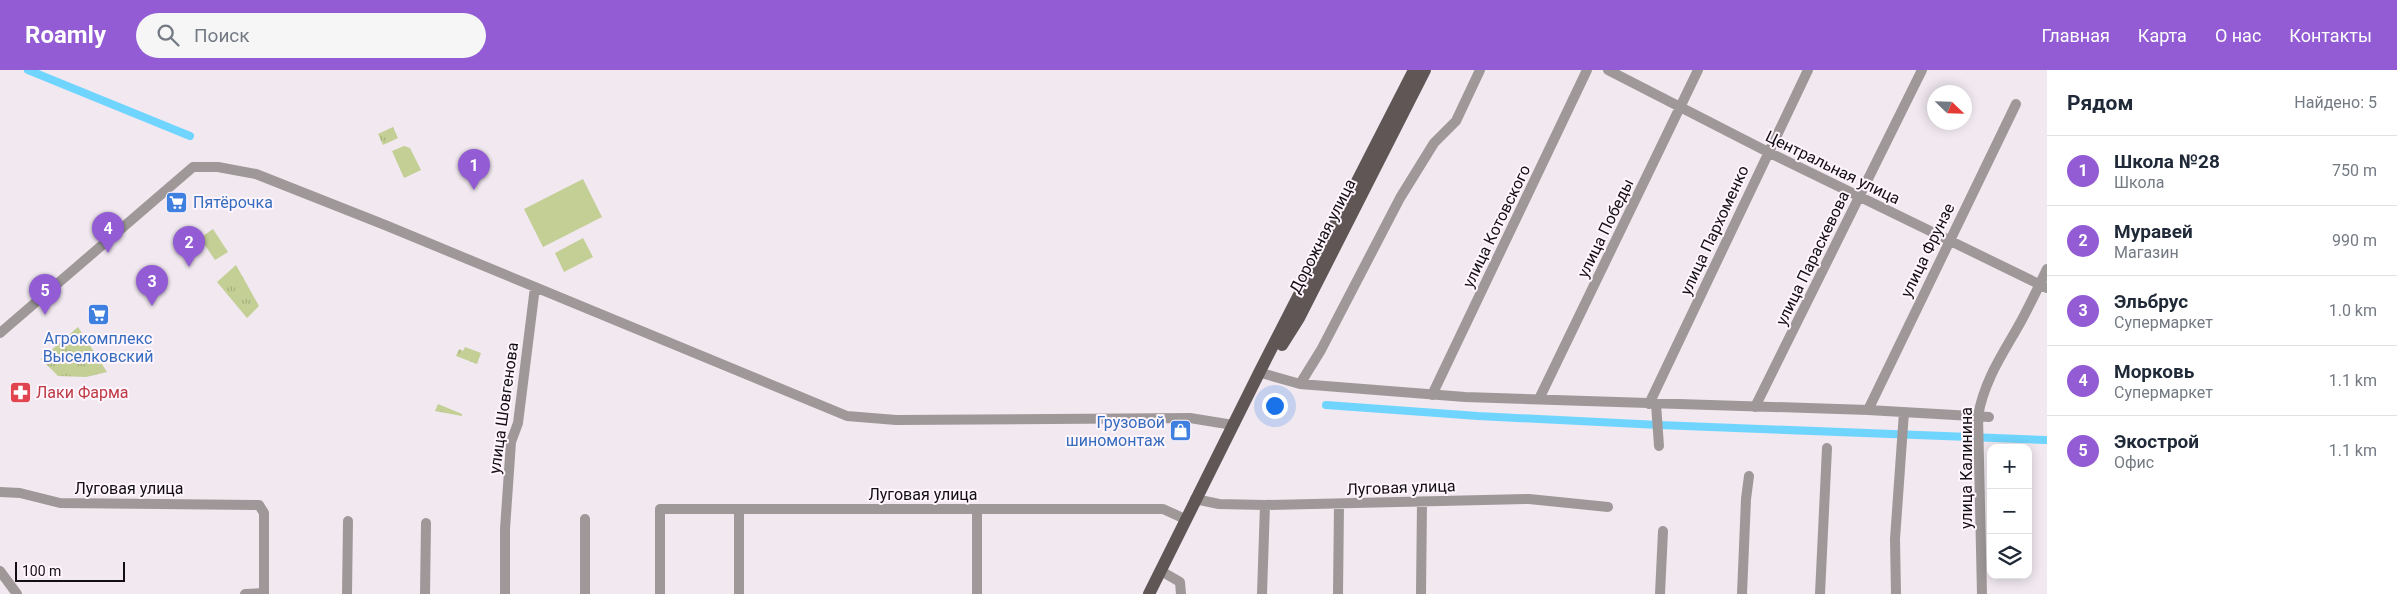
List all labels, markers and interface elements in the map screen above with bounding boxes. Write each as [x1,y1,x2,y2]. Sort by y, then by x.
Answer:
search box [136,13,486,58]
text: Roamly [25,21,106,49]
icon: search [154,21,182,49]
text: Поиск [194,24,250,47]
text: Главная [2041,25,2110,46]
text: Карта [2138,25,2187,46]
text: О нас [2215,25,2261,46]
text: Контакты [2289,25,2372,46]
north arrow [1927,85,1972,130]
text: Рядом [2067,91,2133,115]
text: Найдено: 5 [2294,93,2377,112]
street label: Центральная улица [1762,127,1903,208]
pin: 1 [458,149,490,190]
text: Школа №28 [2114,150,2220,173]
text: 1 [2078,161,2088,180]
text: 750 m [2332,161,2377,180]
street label: улица Котовского [1458,162,1534,291]
street label: улица Пархоменко [1676,162,1753,298]
text: Школа [2114,173,2165,192]
street label: Дорожная улица [1285,176,1360,297]
street label: улица Победы [1573,176,1638,281]
street label: улица Параскевова [1772,188,1853,329]
supermarket icon: Пятёрочка [165,190,189,214]
place label: Пятёрочка [193,193,273,212]
street label: улица Фрунзе [1896,200,1958,300]
pin: 4 [92,212,124,253]
text: Муравей [2114,220,2193,243]
pin: 2 [173,226,205,267]
text: 2 [2078,231,2088,250]
text: 990 m [2332,231,2377,250]
text: Магазин [2114,243,2179,262]
pin: 3 [136,265,168,306]
pin: 5 [29,274,61,315]
text: Эльбрус [2114,290,2188,313]
text: 3 [2078,301,2088,320]
text: 1.0 km [2329,301,2377,320]
supermarket icon: Агрокомплекс Выселковский [86,302,110,326]
text: Супермаркет [2114,313,2213,332]
place label: Агрокомплекс Выселковский [43,329,153,366]
street label: улица Шовгенова [485,341,522,475]
text: Морковь [2114,360,2194,383]
text: 4 [2078,371,2088,390]
text: 1.1 km [2329,371,2377,390]
pharmacy icon: Лаки Фарма [8,380,32,404]
place label: Лаки Фарма [36,383,129,402]
text: Супермаркет [2114,383,2213,402]
your location [1262,393,1288,419]
street label: улица Калинина [1957,407,1976,529]
place label: Грузовой шиномонтаж [1066,413,1166,450]
shop icon: Грузовой шиномонтаж [1169,419,1193,443]
text: Экострой [2114,430,2199,453]
text: 5 [2078,441,2088,460]
text: 1.1 km [2329,441,2377,460]
map controls [1987,444,2032,579]
button: + [1987,444,2032,489]
text: Офис [2114,453,2154,472]
street label: Луговая улица [1346,476,1456,499]
street label: Луговая улица [74,479,184,498]
street label: Луговая улица [868,485,978,504]
button: − [1987,489,2032,534]
button: layers [1987,534,2032,579]
scale bar [15,559,125,582]
text: 100 m [22,563,61,579]

